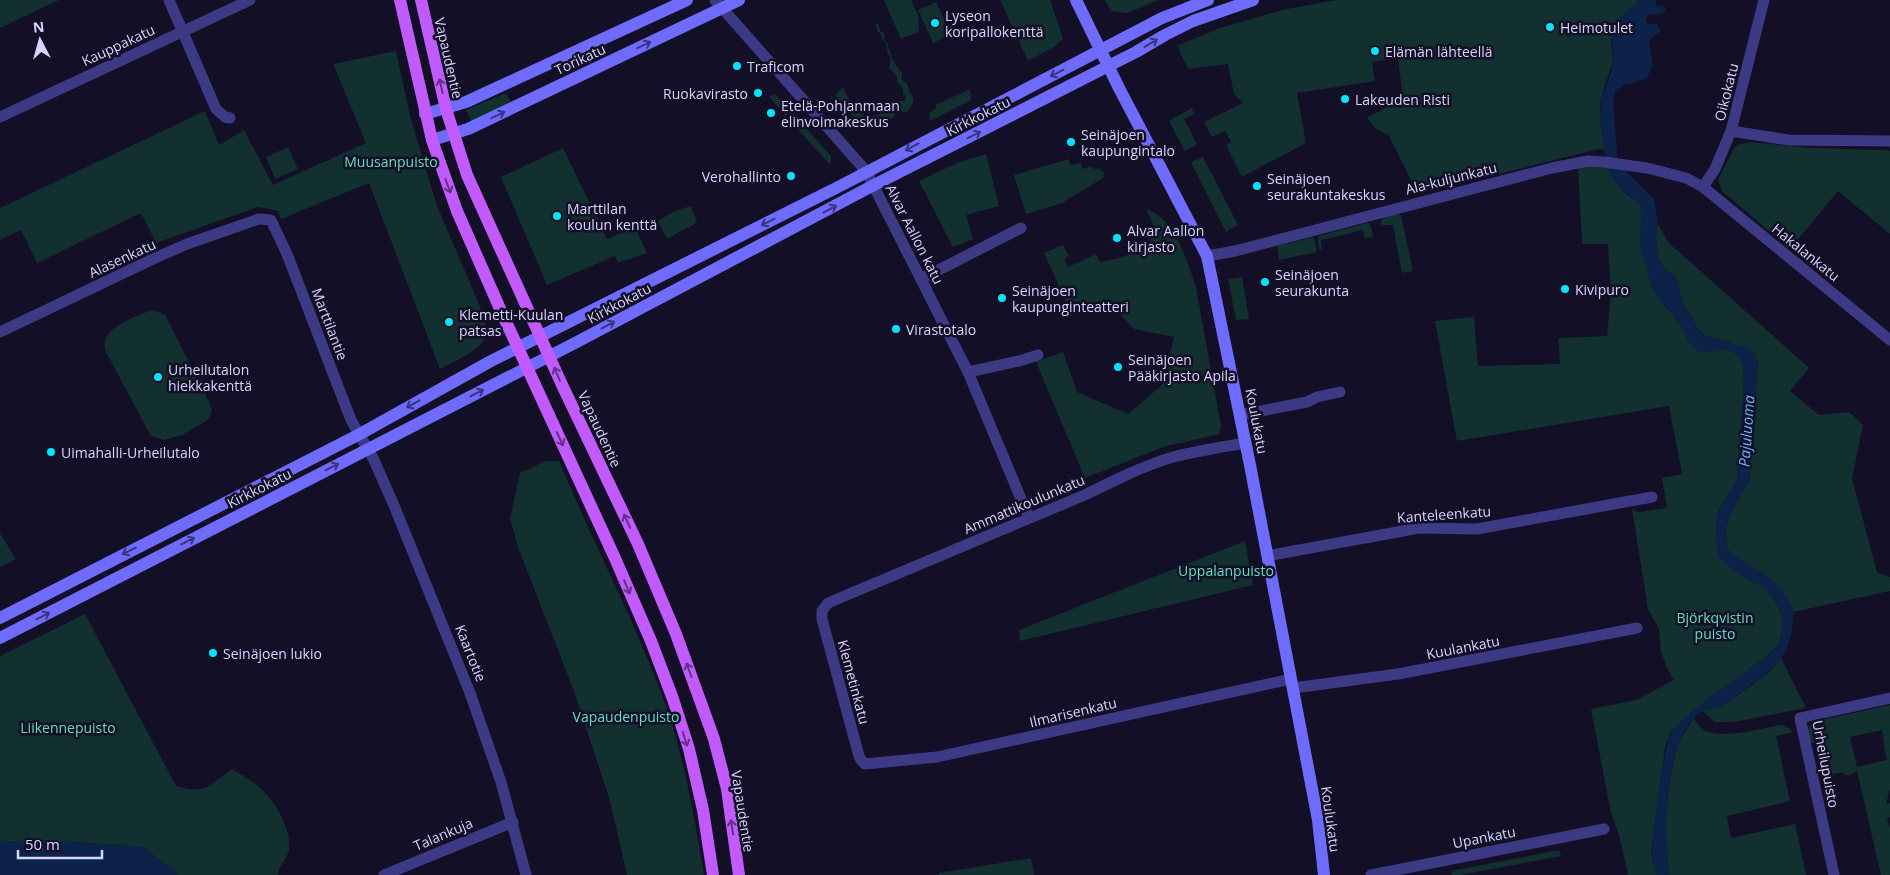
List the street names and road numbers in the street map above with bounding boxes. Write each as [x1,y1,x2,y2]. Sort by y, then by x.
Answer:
street label: Vapaudentie [430,16,468,100]
street label: Kauppakatu [78,20,158,70]
street label: Torikatu [551,39,609,79]
street label: Oikokatu [1710,61,1742,123]
street label: Kirkkokatu [943,92,1013,140]
street label: Ala-kuljunkatu [1403,157,1499,199]
street label: Alvar Aallon katu [882,181,948,287]
street label: Hakalankatu [1768,219,1844,285]
street label: Alasenkatu [85,234,159,282]
street label: Kirkkokatu [584,278,654,328]
street label: Marttilantie [308,285,353,363]
street label: Koulukatu [1241,387,1273,455]
street label: Vapaudentie [574,388,626,470]
street label: Kirkkokatu [224,464,294,512]
street label: Ammattikoulunkatu [961,470,1087,538]
street label: Kanteleenkatu [1396,501,1492,527]
street label: Kaartotie [451,622,491,684]
street label: Kuulankatu [1425,631,1501,663]
street label: Klemetinkatu [834,638,874,726]
street label: Ilmarisenkatu [1027,693,1119,731]
street label: Urheilupuisto [1808,719,1844,809]
street label: Vapaudentie [727,769,759,853]
street label: Koulukatu [1317,785,1345,853]
street label: Talankuja [410,813,476,855]
street label: Upankatu [1451,822,1517,852]

